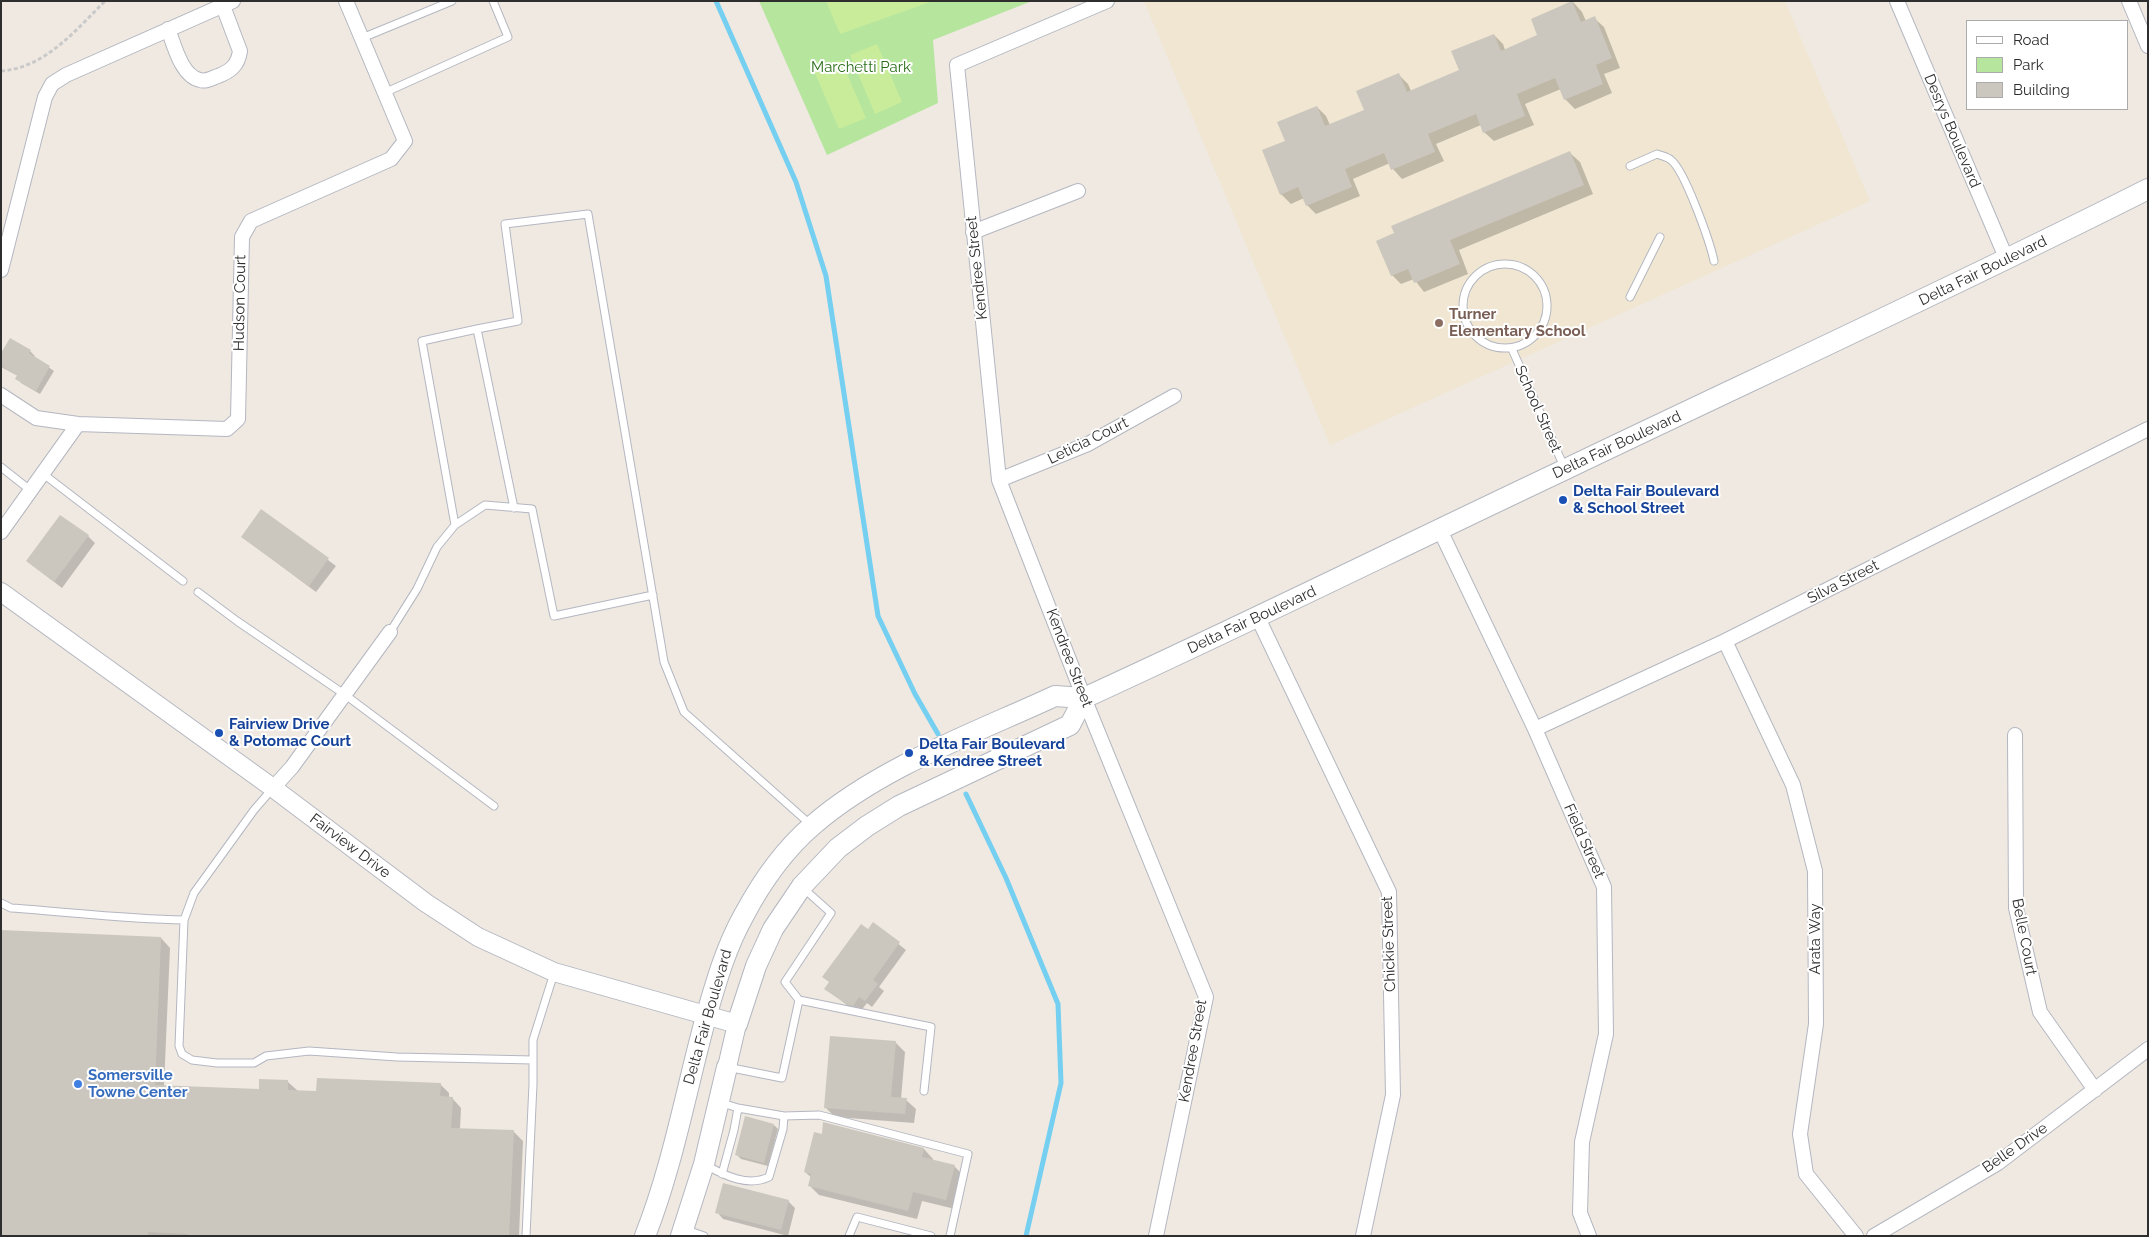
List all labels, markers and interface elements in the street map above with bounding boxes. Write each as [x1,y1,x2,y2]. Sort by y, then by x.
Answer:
legend [1966,20,2129,110]
text: Road [2013,31,2049,49]
text: Park [2013,56,2044,74]
park label: Marchetti Park [811,58,911,76]
street label: Desrys Boulevard [1920,71,1984,191]
text: Building [2013,81,2070,99]
street label: Kendree Street [963,215,991,321]
street label: Delta Fair Boulevard [1916,232,2050,310]
street label: Hudson Court [230,255,250,351]
place label: Turner Elementary School [1449,305,1585,340]
marker: Turner Elementary School [1433,317,1445,329]
street label: School Street [1511,363,1565,455]
street label: Delta Fair Boulevard [1550,407,1684,483]
street label: Leticia Court [1045,414,1131,468]
place label: Delta Fair Boulevard & School Street [1573,482,1719,517]
marker: Delta Fair Boulevard & School Street [1557,494,1569,506]
street label: Silva Street [1804,556,1882,608]
street label: Delta Fair Boulevard [1185,582,1319,658]
street label: Kendree Street [1042,606,1096,710]
place label: Fairview Drive & Potomac Court [229,715,351,750]
marker: Fairview Drive & Potomac Court [213,727,225,739]
place label: Delta Fair Boulevard & Kendree Street [919,735,1065,770]
marker: Delta Fair Boulevard & Kendree Street [903,747,915,759]
street label: Field Street [1560,801,1608,881]
street label: Fairview Drive [306,810,394,882]
street label: Chickie Street [1378,896,1400,992]
street label: Belle Court [2008,897,2040,977]
street label: Arata Way [1806,903,1824,975]
street label: Delta Fair Boulevard [680,947,736,1087]
street label: Kendree Street [1175,998,1211,1104]
place label: Somersville Towne Center [88,1066,188,1101]
marker: Somersville Towne Center [72,1078,84,1090]
street label: Belle Drive [1979,1119,2051,1177]

